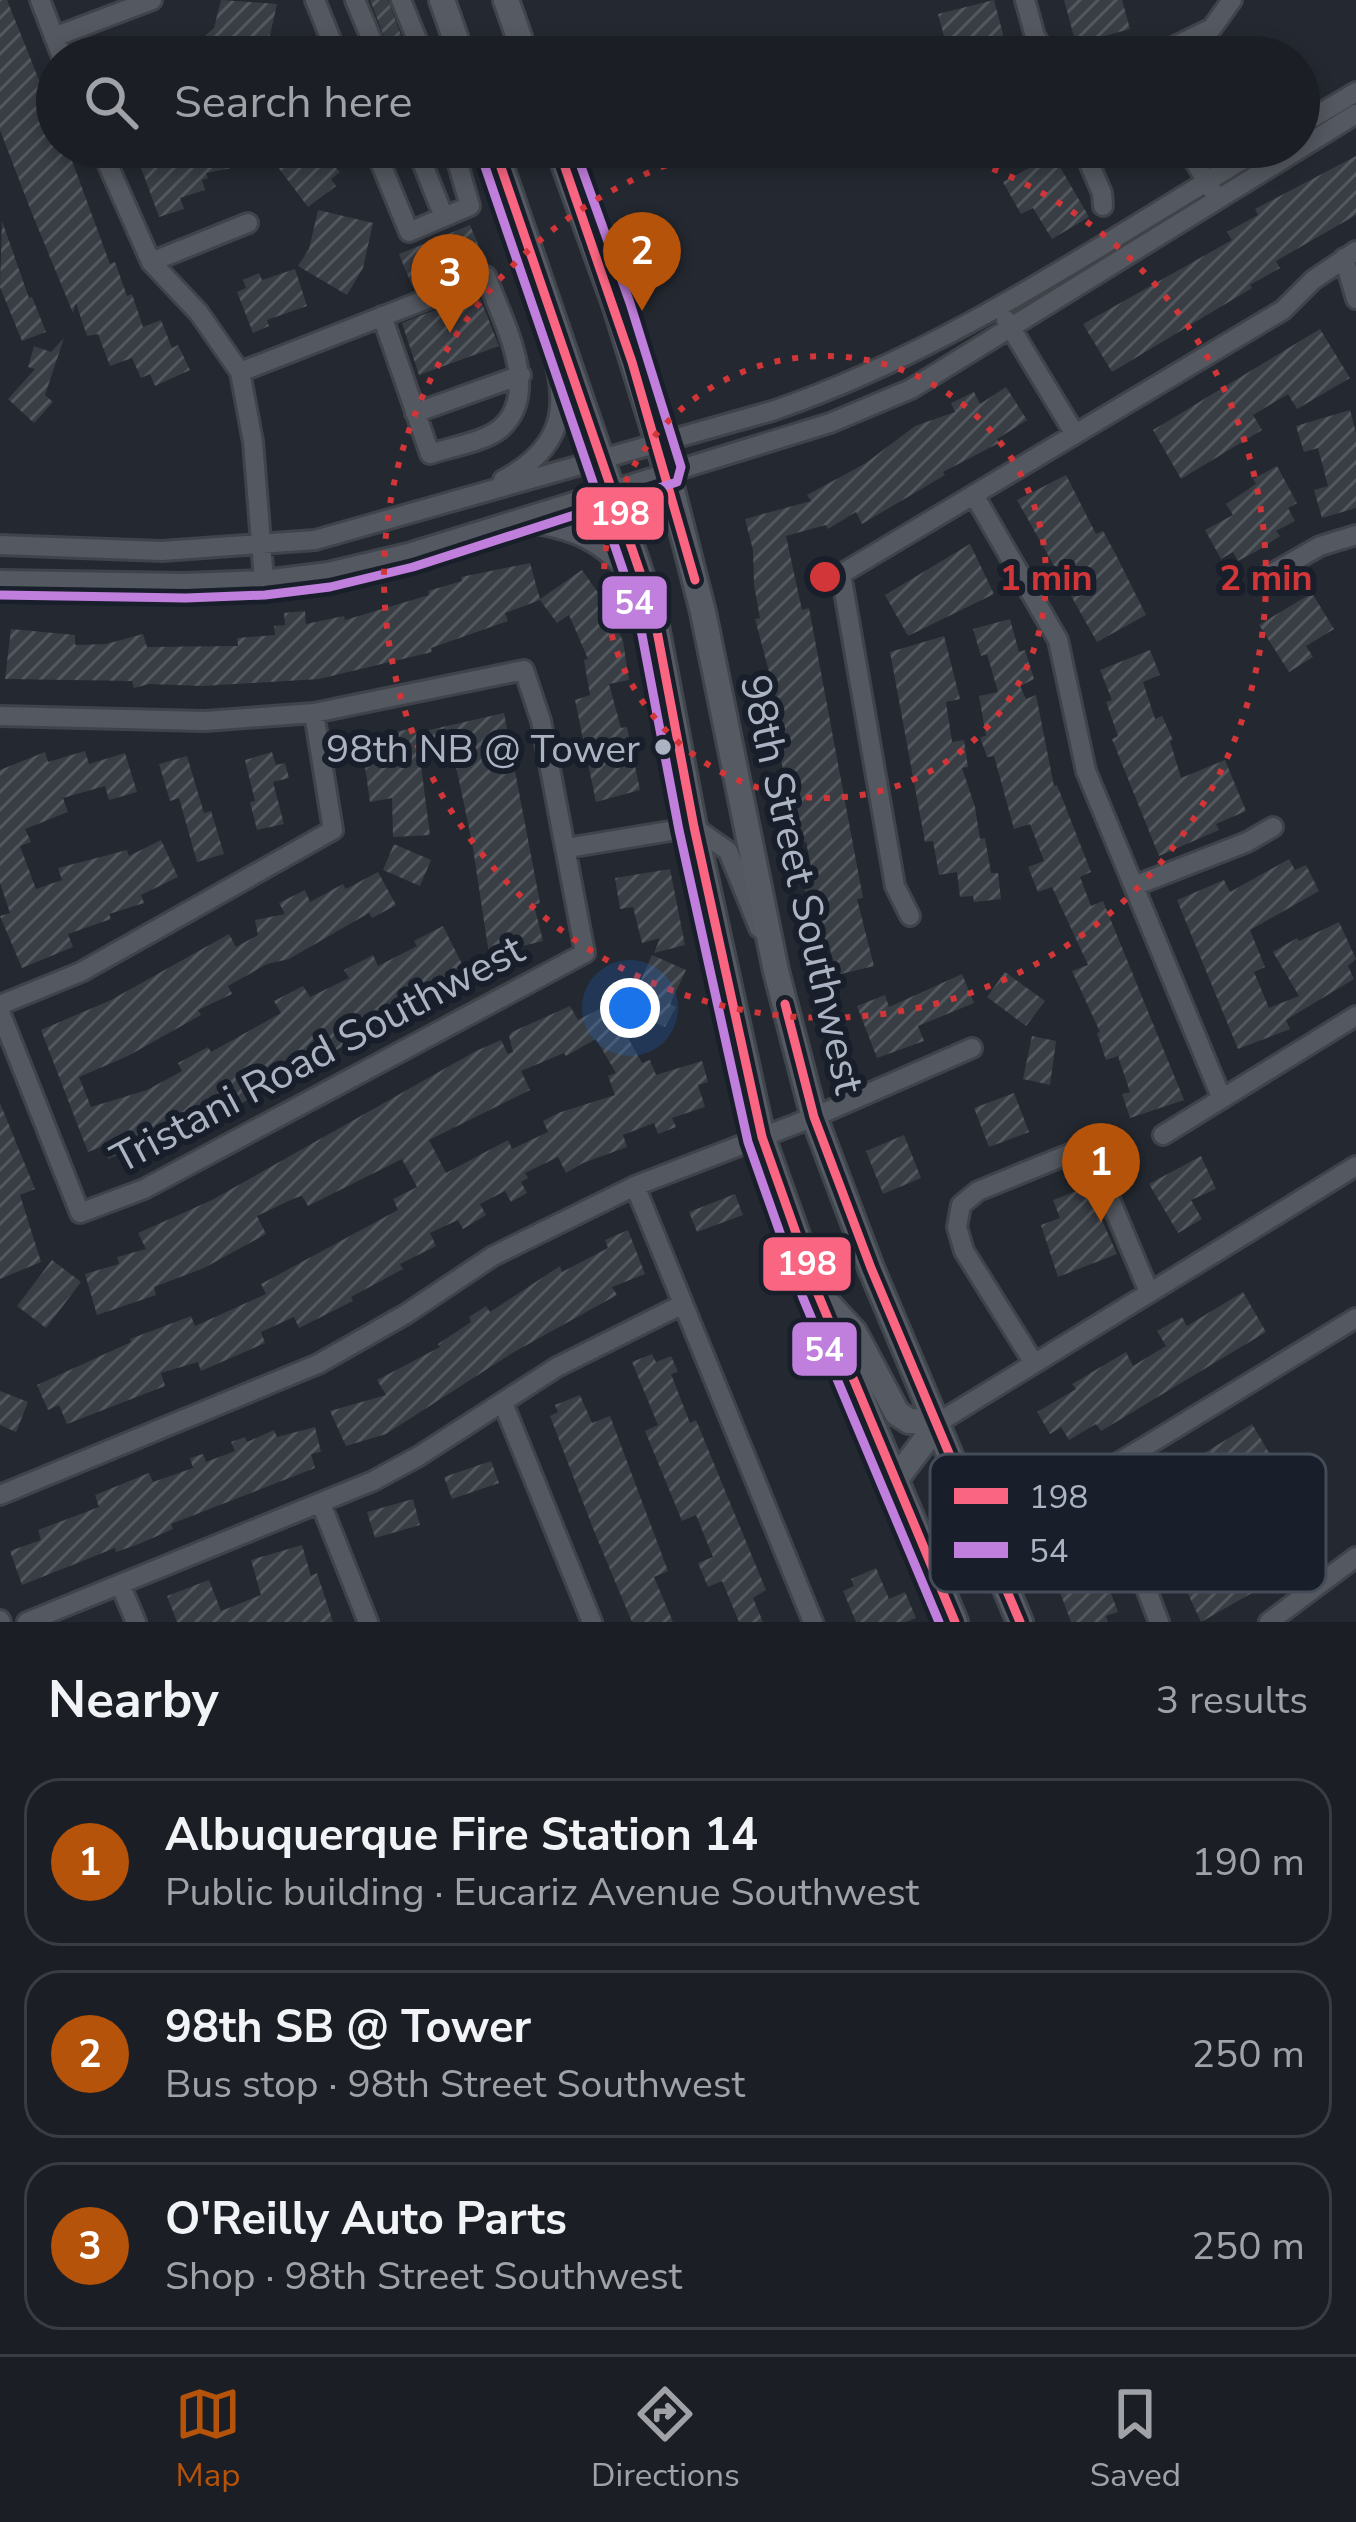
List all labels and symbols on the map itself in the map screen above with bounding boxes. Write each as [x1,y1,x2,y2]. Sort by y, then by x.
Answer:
pin: 2 [603,212,681,311]
pin: 3 [411,234,489,333]
line badge: 198 [574,485,666,542]
text: 198 [590,492,650,537]
text: 1 min [999,554,1093,603]
text: 2 min [1219,554,1313,603]
centre of rings [804,556,846,598]
line badge: 54 [600,574,669,631]
text: 54 [614,581,654,626]
street label: 98th Street Southwest [726,669,878,1100]
place label: 98th NB @ Tower [326,723,640,776]
marker: 98th NB @ Tower [652,736,674,758]
street label: Tristani Road Southwest [101,921,534,1187]
your location [600,978,660,1038]
pin: 1 [1062,1123,1140,1222]
line badge: 198 [761,1235,853,1293]
text: 198 [777,1242,837,1287]
line badge: 54 [790,1320,859,1378]
text: 54 [804,1328,844,1373]
legend [930,1454,1326,1592]
text: 198 [1029,1475,1088,1520]
text: 54 [1029,1529,1069,1574]

